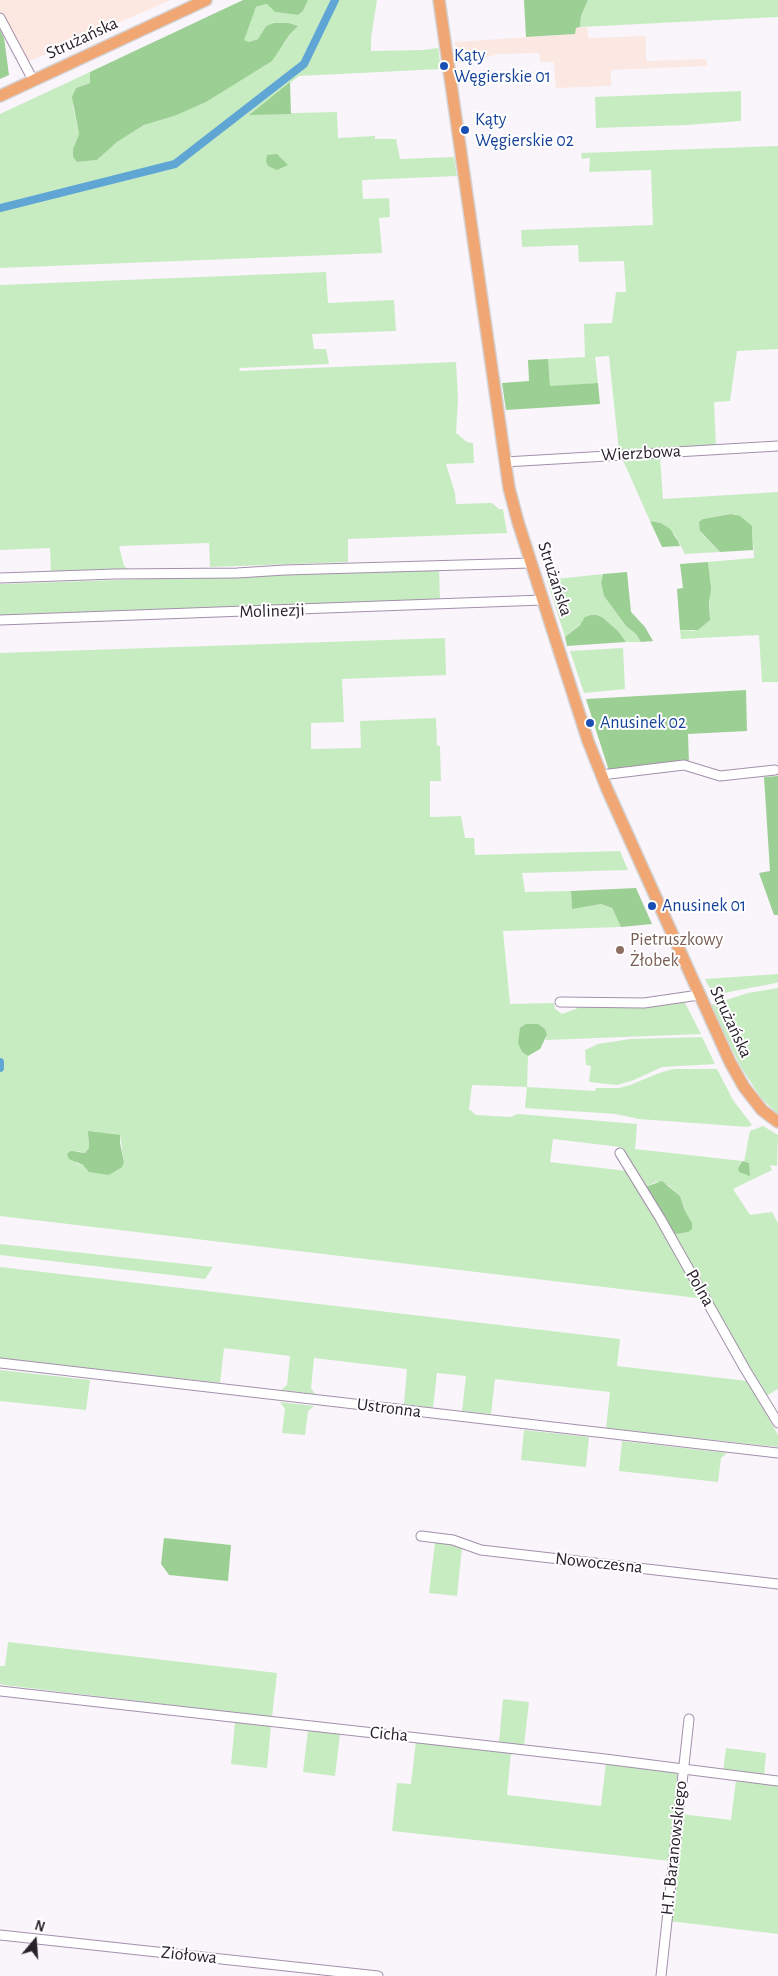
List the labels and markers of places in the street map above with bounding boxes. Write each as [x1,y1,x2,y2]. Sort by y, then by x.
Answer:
place label: Kąty Węgierskie 01 [454,45,551,88]
marker: Kąty Węgierskie 01 [438,60,450,72]
place label: Kąty Węgierskie 02 [475,109,574,152]
marker: Kąty Węgierskie 02 [459,124,471,136]
place label: Anusinek 02 [600,712,686,734]
marker: Anusinek 02 [584,717,596,729]
place label: Anusinek 01 [662,895,746,917]
marker: Anusinek 01 [646,900,658,912]
place label: Pietruszkowy Żłobek [630,929,723,972]
marker: Pietruszkowy Żłobek [614,944,626,956]

